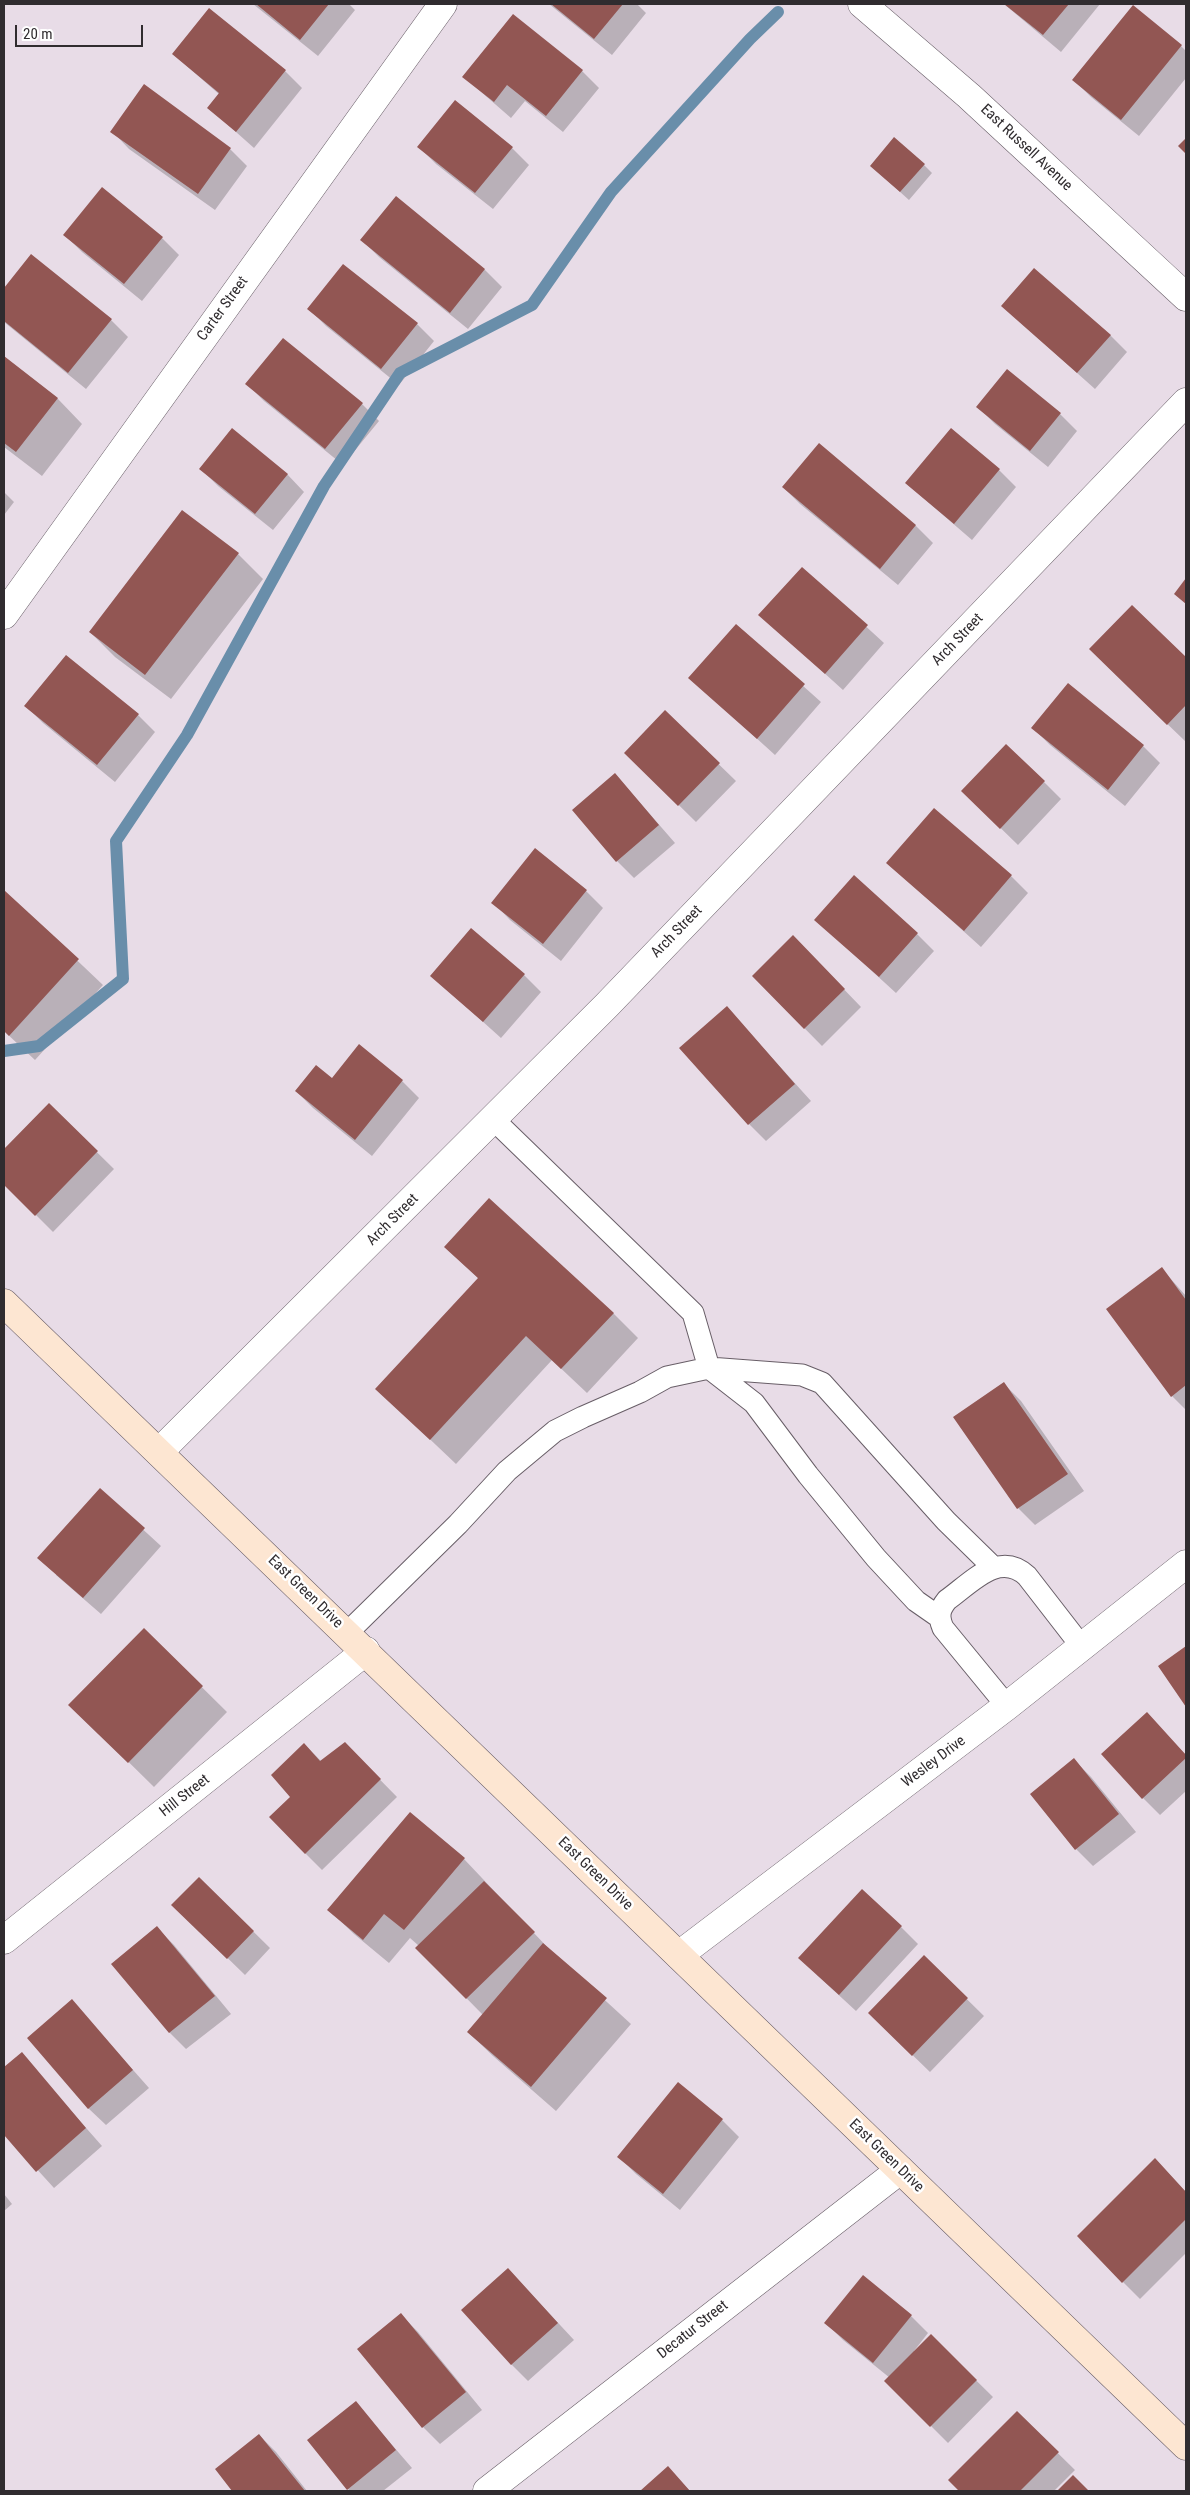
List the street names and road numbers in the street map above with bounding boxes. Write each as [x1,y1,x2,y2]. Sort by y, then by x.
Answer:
street label: East Russell Avenue [976,101,1076,195]
street label: Carter Street [194,273,252,345]
street label: Arch Street [929,610,987,670]
street label: Arch Street [648,902,706,962]
street label: Arch Street [363,1190,423,1250]
street label: East Green Drive [264,1552,346,1632]
street label: Wesley Drive [899,1732,969,1792]
street label: Hill Street [157,1771,213,1821]
street label: East Green Drive [554,1834,636,1914]
street label: East Green Drive [845,2116,927,2196]
street label: Decatur Street [654,2297,732,2363]

